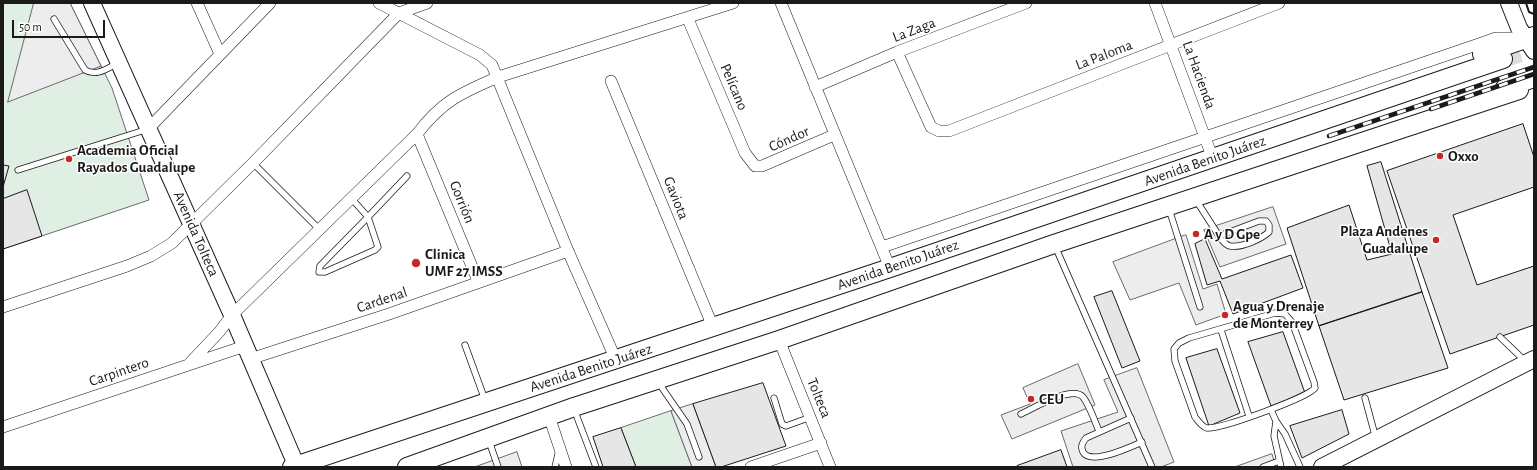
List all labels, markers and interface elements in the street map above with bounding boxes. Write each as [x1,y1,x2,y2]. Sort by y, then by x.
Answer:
scale bar [14,12,107,38]
street label: La Zaga [890,14,938,46]
text: 50 m [19,21,42,33]
street label: La Paloma [1073,36,1135,74]
street label: La Hacienda [1178,38,1220,112]
street label: Pelícano [716,61,752,113]
street label: Cóndor [766,122,812,156]
street label: Avenida Benito Juárez [1142,132,1268,190]
place label: Academia Oficial Rayados Guadalupe [77,141,195,176]
place label: Oxxo [1448,147,1479,165]
marker: Oxxo [1435,151,1445,161]
marker: Academia Oficial Rayados Guadalupe [64,154,74,164]
street label: Gaviota [659,174,693,222]
street label: Gorrión [445,178,479,226]
street label: Avenida Tolteca [169,189,223,279]
place label: Plaza Andenes Guadalupe [1340,222,1428,257]
place label: A y D Gpe [1204,225,1260,243]
marker: A y D Gpe [1191,229,1201,239]
marker: Plaza Andenes Guadalupe [1431,235,1441,245]
street label: Avenida Benito Juárez [835,236,961,294]
place label: Clinica UMF 27 IMSS [425,245,503,280]
marker: Clinica UMF 27 IMSS [410,257,422,269]
street label: Cardenal [354,283,410,317]
place label: Agua y Drenaje de Monterrey [1233,297,1324,332]
marker: Agua y Drenaje de Monterrey [1220,310,1230,320]
street label: Avenida Benito Juárez [528,340,654,396]
street label: Carpintero [87,353,151,391]
street label: Tolteca [803,375,835,421]
place label: CEU [1039,390,1064,408]
marker: CEU [1026,394,1036,404]

